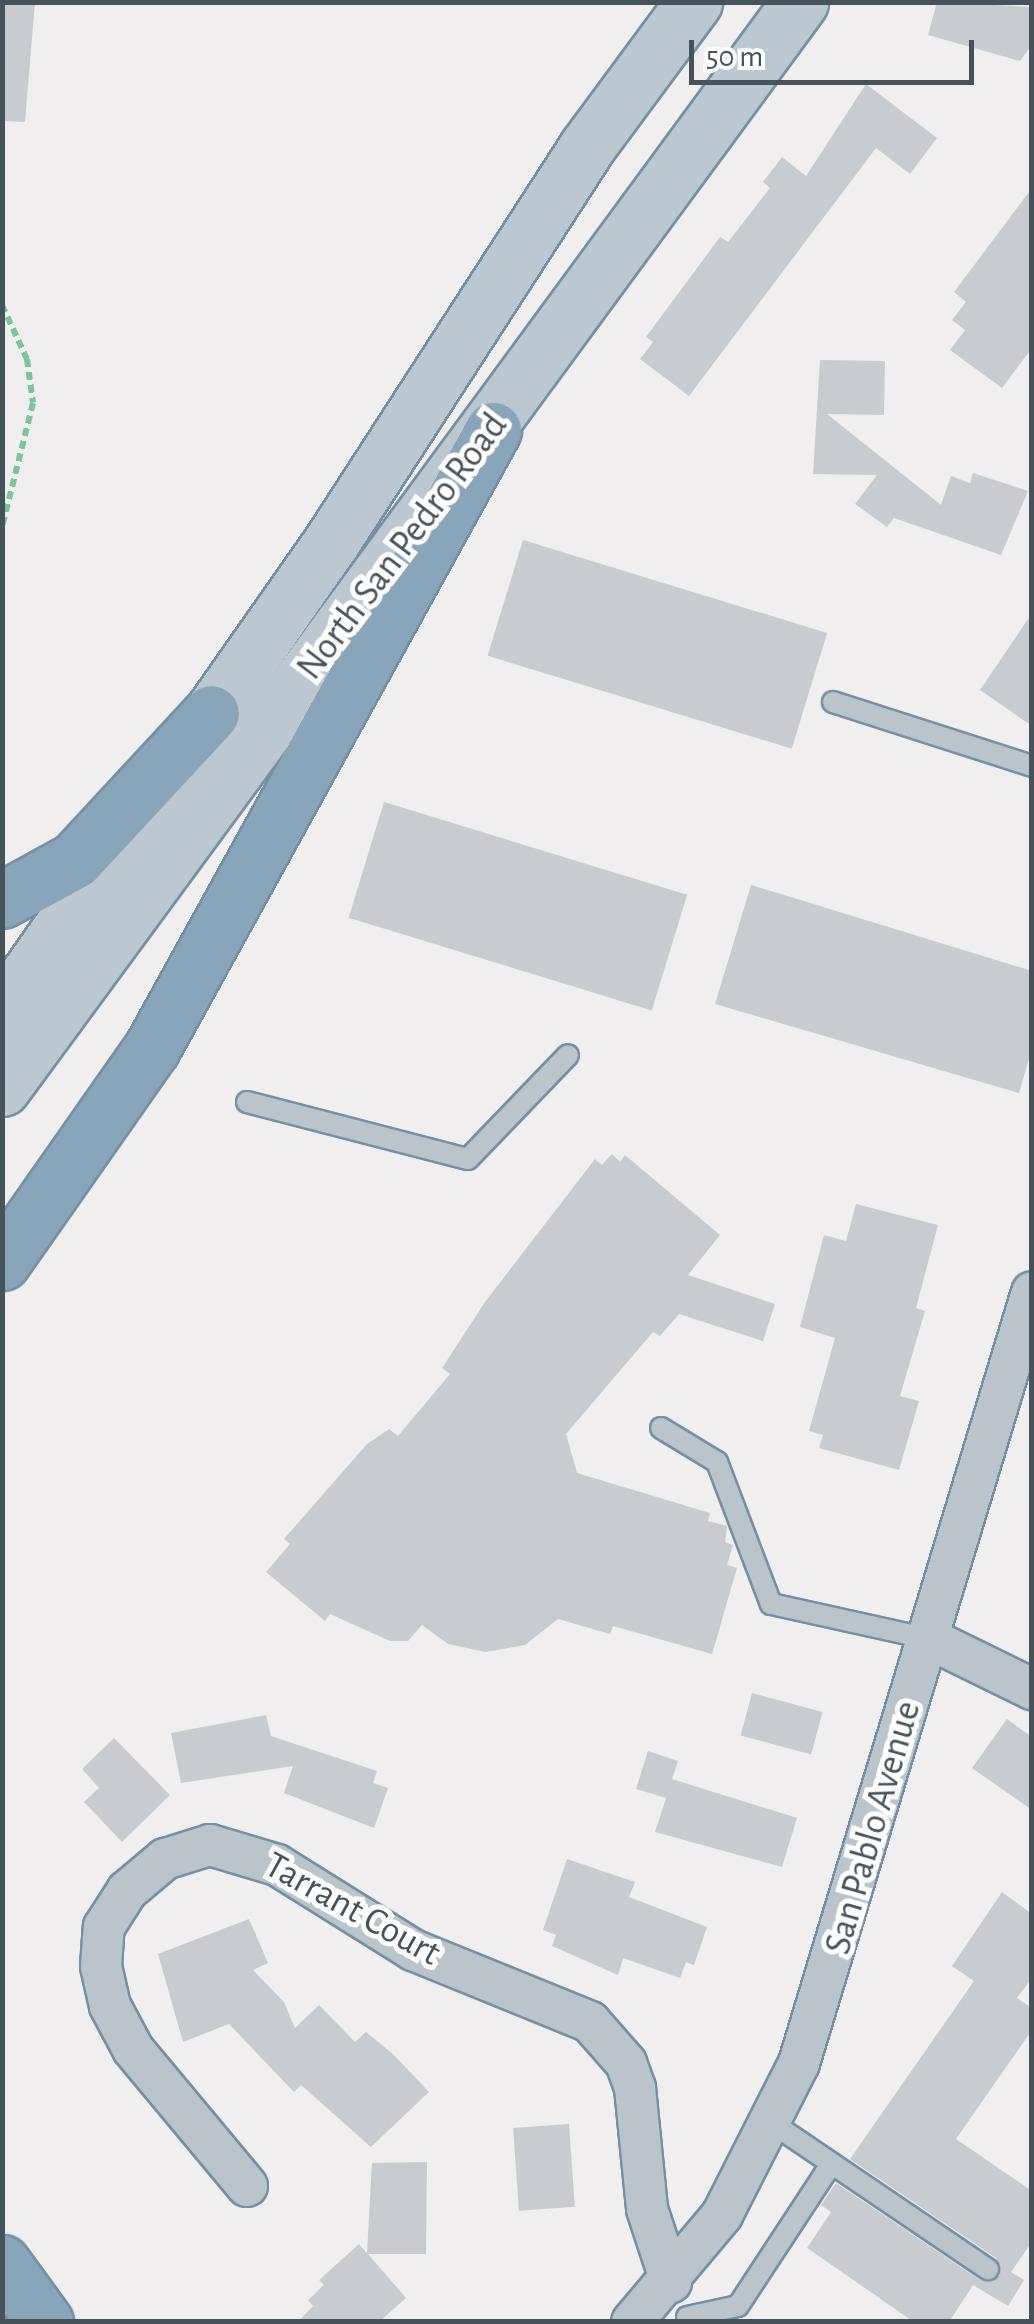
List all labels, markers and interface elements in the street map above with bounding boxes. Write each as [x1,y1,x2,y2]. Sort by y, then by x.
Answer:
scale bar [694,20,979,82]
text: 50 m [706,42,763,72]
street label: North San Pedro Road [288,405,518,689]
street label: San Pablo Avenue [816,1696,932,1960]
street label: Tarrant Court [256,1843,448,1977]

